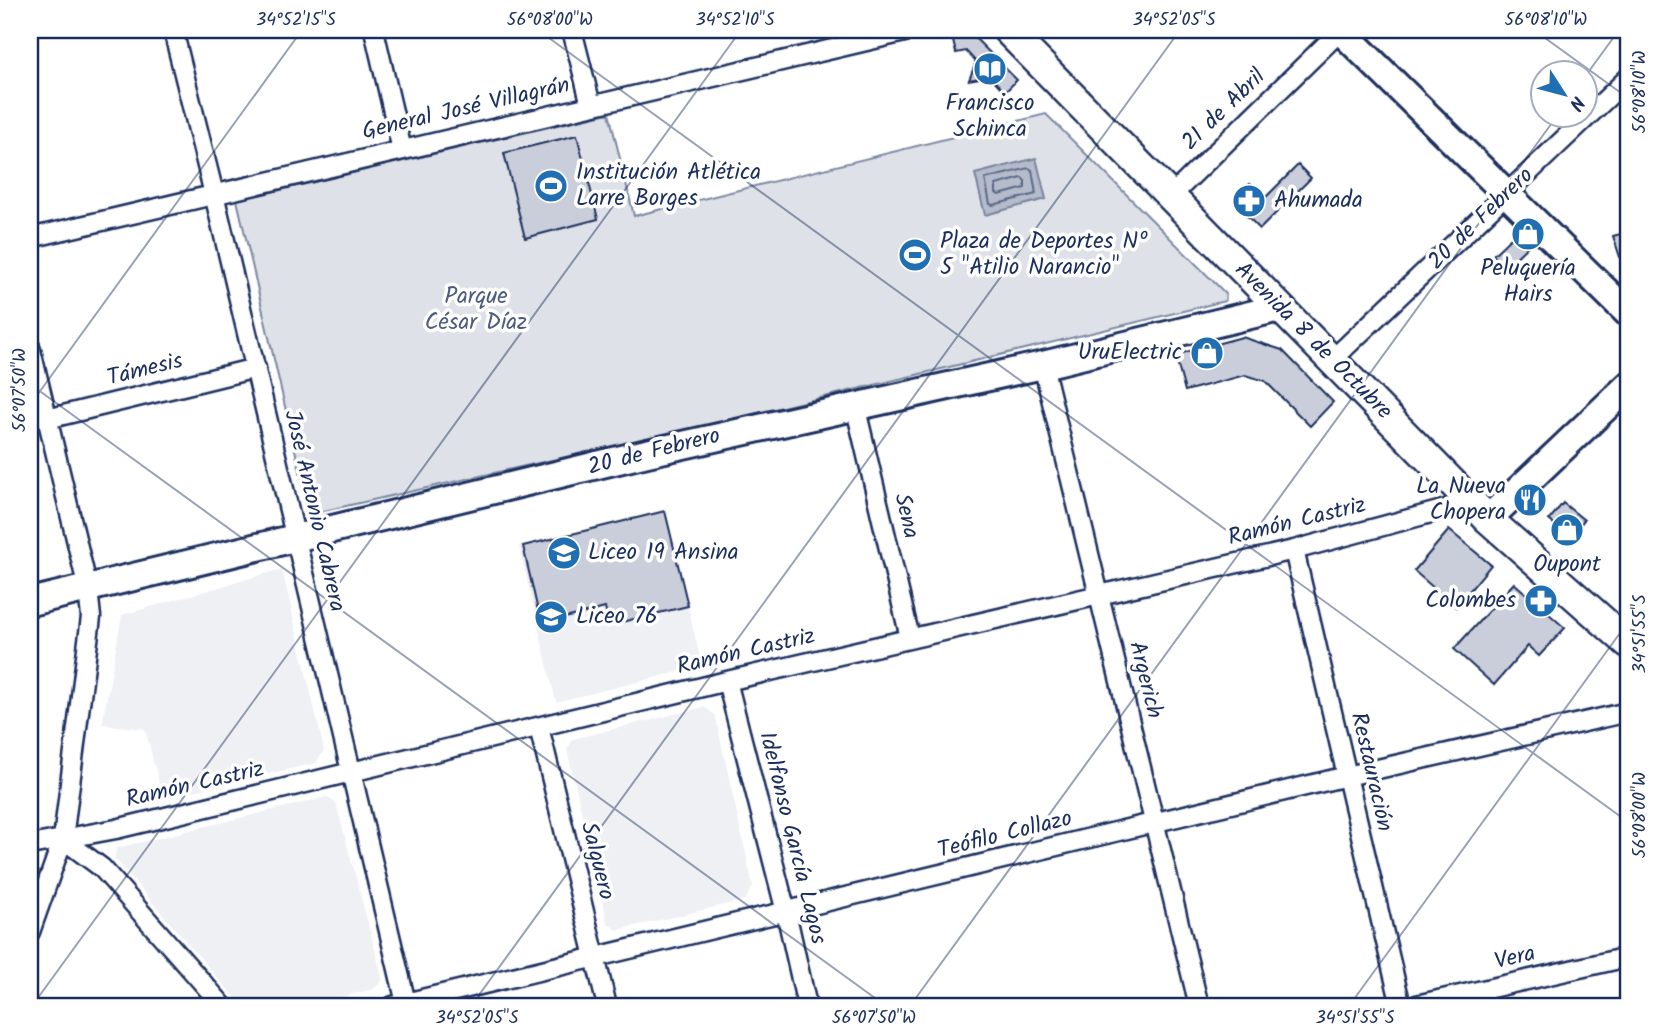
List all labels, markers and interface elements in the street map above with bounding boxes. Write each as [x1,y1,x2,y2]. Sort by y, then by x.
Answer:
text: 34°52'15"S [256,6,336,35]
text: 56°08'00"W [507,6,593,35]
text: 34°52'10"S [695,6,775,35]
text: 34°52'05"S [1132,6,1216,35]
text: 56°08'10"W [1505,6,1587,35]
library icon: Francisco Schinca [971,50,1009,88]
text: 56°08'10"W [1626,51,1655,133]
street label: 21 de Abril [1174,60,1275,160]
north arrow [1528,60,1598,130]
street label: General José Villagrán [359,68,573,150]
place label: Francisco Schinca [946,86,1034,148]
text: N [1560,89,1592,116]
place label: Institución Atlética Larre Borges [576,155,761,217]
street label: 20 de Febrero [1420,159,1542,279]
sports icon: Institución Atlética Larre Borges [532,167,570,205]
pharmacy icon: Ahumada [1230,182,1268,220]
place label: Ahumada [1274,183,1363,219]
shop icon: Peluquería Hairs [1509,215,1547,253]
place label: Plaza de Deportes Nº 5 "Atilio Narancio" [940,224,1149,286]
sports icon: Plaza de Deportes Nº 5 "Atilio Narancio" [896,236,934,274]
place label: Peluquería Hairs [1480,251,1576,313]
street label: Avenida 8 de Octubre [1225,253,1401,429]
park label: Parque César Díaz [425,279,527,341]
shop icon: UruElectric [1188,334,1226,372]
place label: UruElectric [1078,335,1182,371]
street label: Támesis [103,343,187,397]
text: 56°07'50"W [6,348,35,432]
street label: José Antonio Cabrera [273,406,355,616]
street label: 20 de Febrero [584,418,724,486]
place label: La Nueva Chopera [1416,469,1506,531]
restaurant icon: La Nueva Chopera [1511,481,1549,519]
street label: Ramón Castriz [1224,487,1370,557]
street label: Sena [883,490,929,542]
shop icon: Oupont [1548,511,1586,549]
school or university icon: Liceo 19 Ansina [545,534,583,572]
place label: Liceo 19 Ansina [588,535,739,571]
place label: Oupont [1533,547,1602,583]
pharmacy icon: Colombes [1522,582,1560,620]
place label: Colombes [1425,583,1516,619]
text: 34°51'55"S [1626,594,1655,674]
school or university icon: Liceo 76 [532,598,570,636]
place label: Liceo 76 [576,599,658,635]
street label: Ramón Castriz [673,619,819,685]
street label: Argerich [1118,638,1172,722]
street label: Restauración [1340,709,1402,835]
street label: Idelfonso García Lagos [748,728,836,948]
street label: Ramón Castriz [122,752,268,818]
text: 56°08'00"W [1626,772,1655,858]
street label: Teófilo Collazo [934,801,1076,869]
street label: Salguero [570,818,624,904]
street label: Vera [1491,936,1539,980]
text: 34°52'05"S [435,1004,519,1033]
text: 56°07'50"W [832,1004,916,1033]
text: 34°51'55"S [1315,1004,1395,1033]

